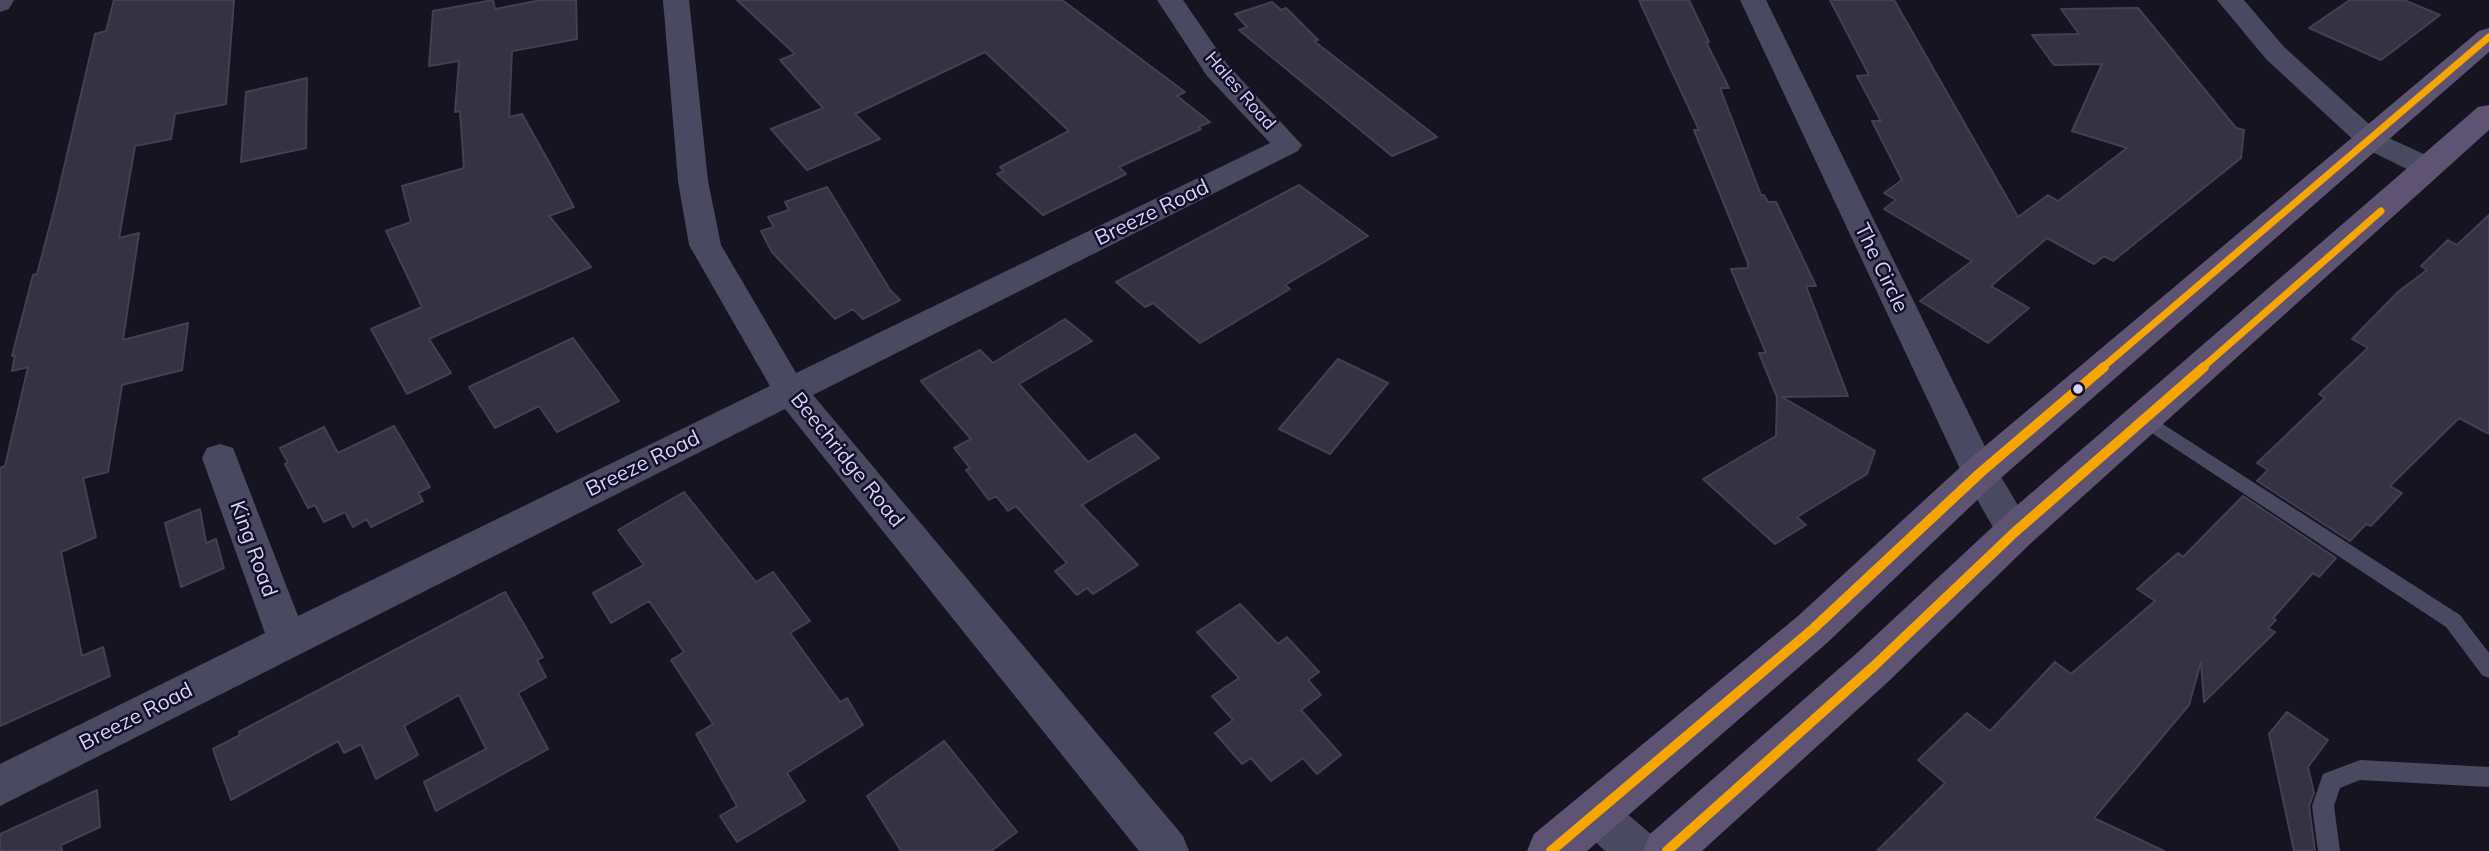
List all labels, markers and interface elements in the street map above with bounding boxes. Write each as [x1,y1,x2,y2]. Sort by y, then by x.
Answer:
street label: Hales Road [1200,48,1280,134]
street label: Breeze Road [1091,175,1213,251]
street label: The Circle [1849,220,1913,316]
unlabelled marker [2071,382,2085,396]
street label: Beechridge Road [785,388,909,532]
street label: Breeze Road [582,426,704,502]
street label: King Road [224,498,282,600]
street label: Breeze Road [75,678,197,756]

